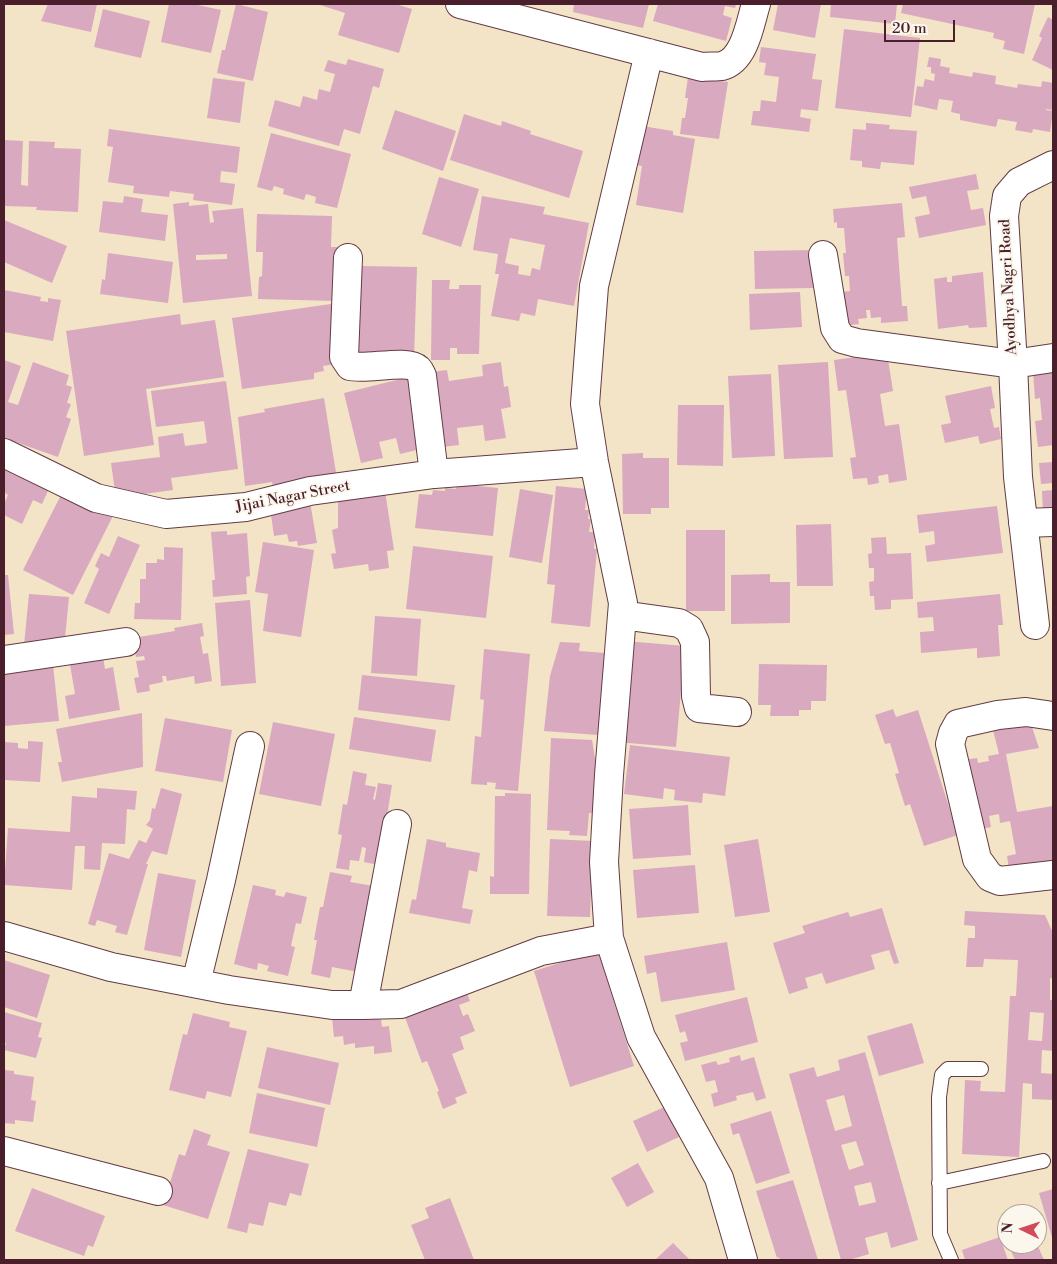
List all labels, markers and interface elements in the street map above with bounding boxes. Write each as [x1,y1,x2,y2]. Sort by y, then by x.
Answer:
scale bar [887,10,958,42]
text: 20 m [892,19,927,38]
street label: Ayodhya Nagri Road [996,218,1022,356]
street label: Jijai Nagar Street [234,477,352,517]
north arrow [997,1204,1047,1254]
text: N [999,1222,1017,1234]

